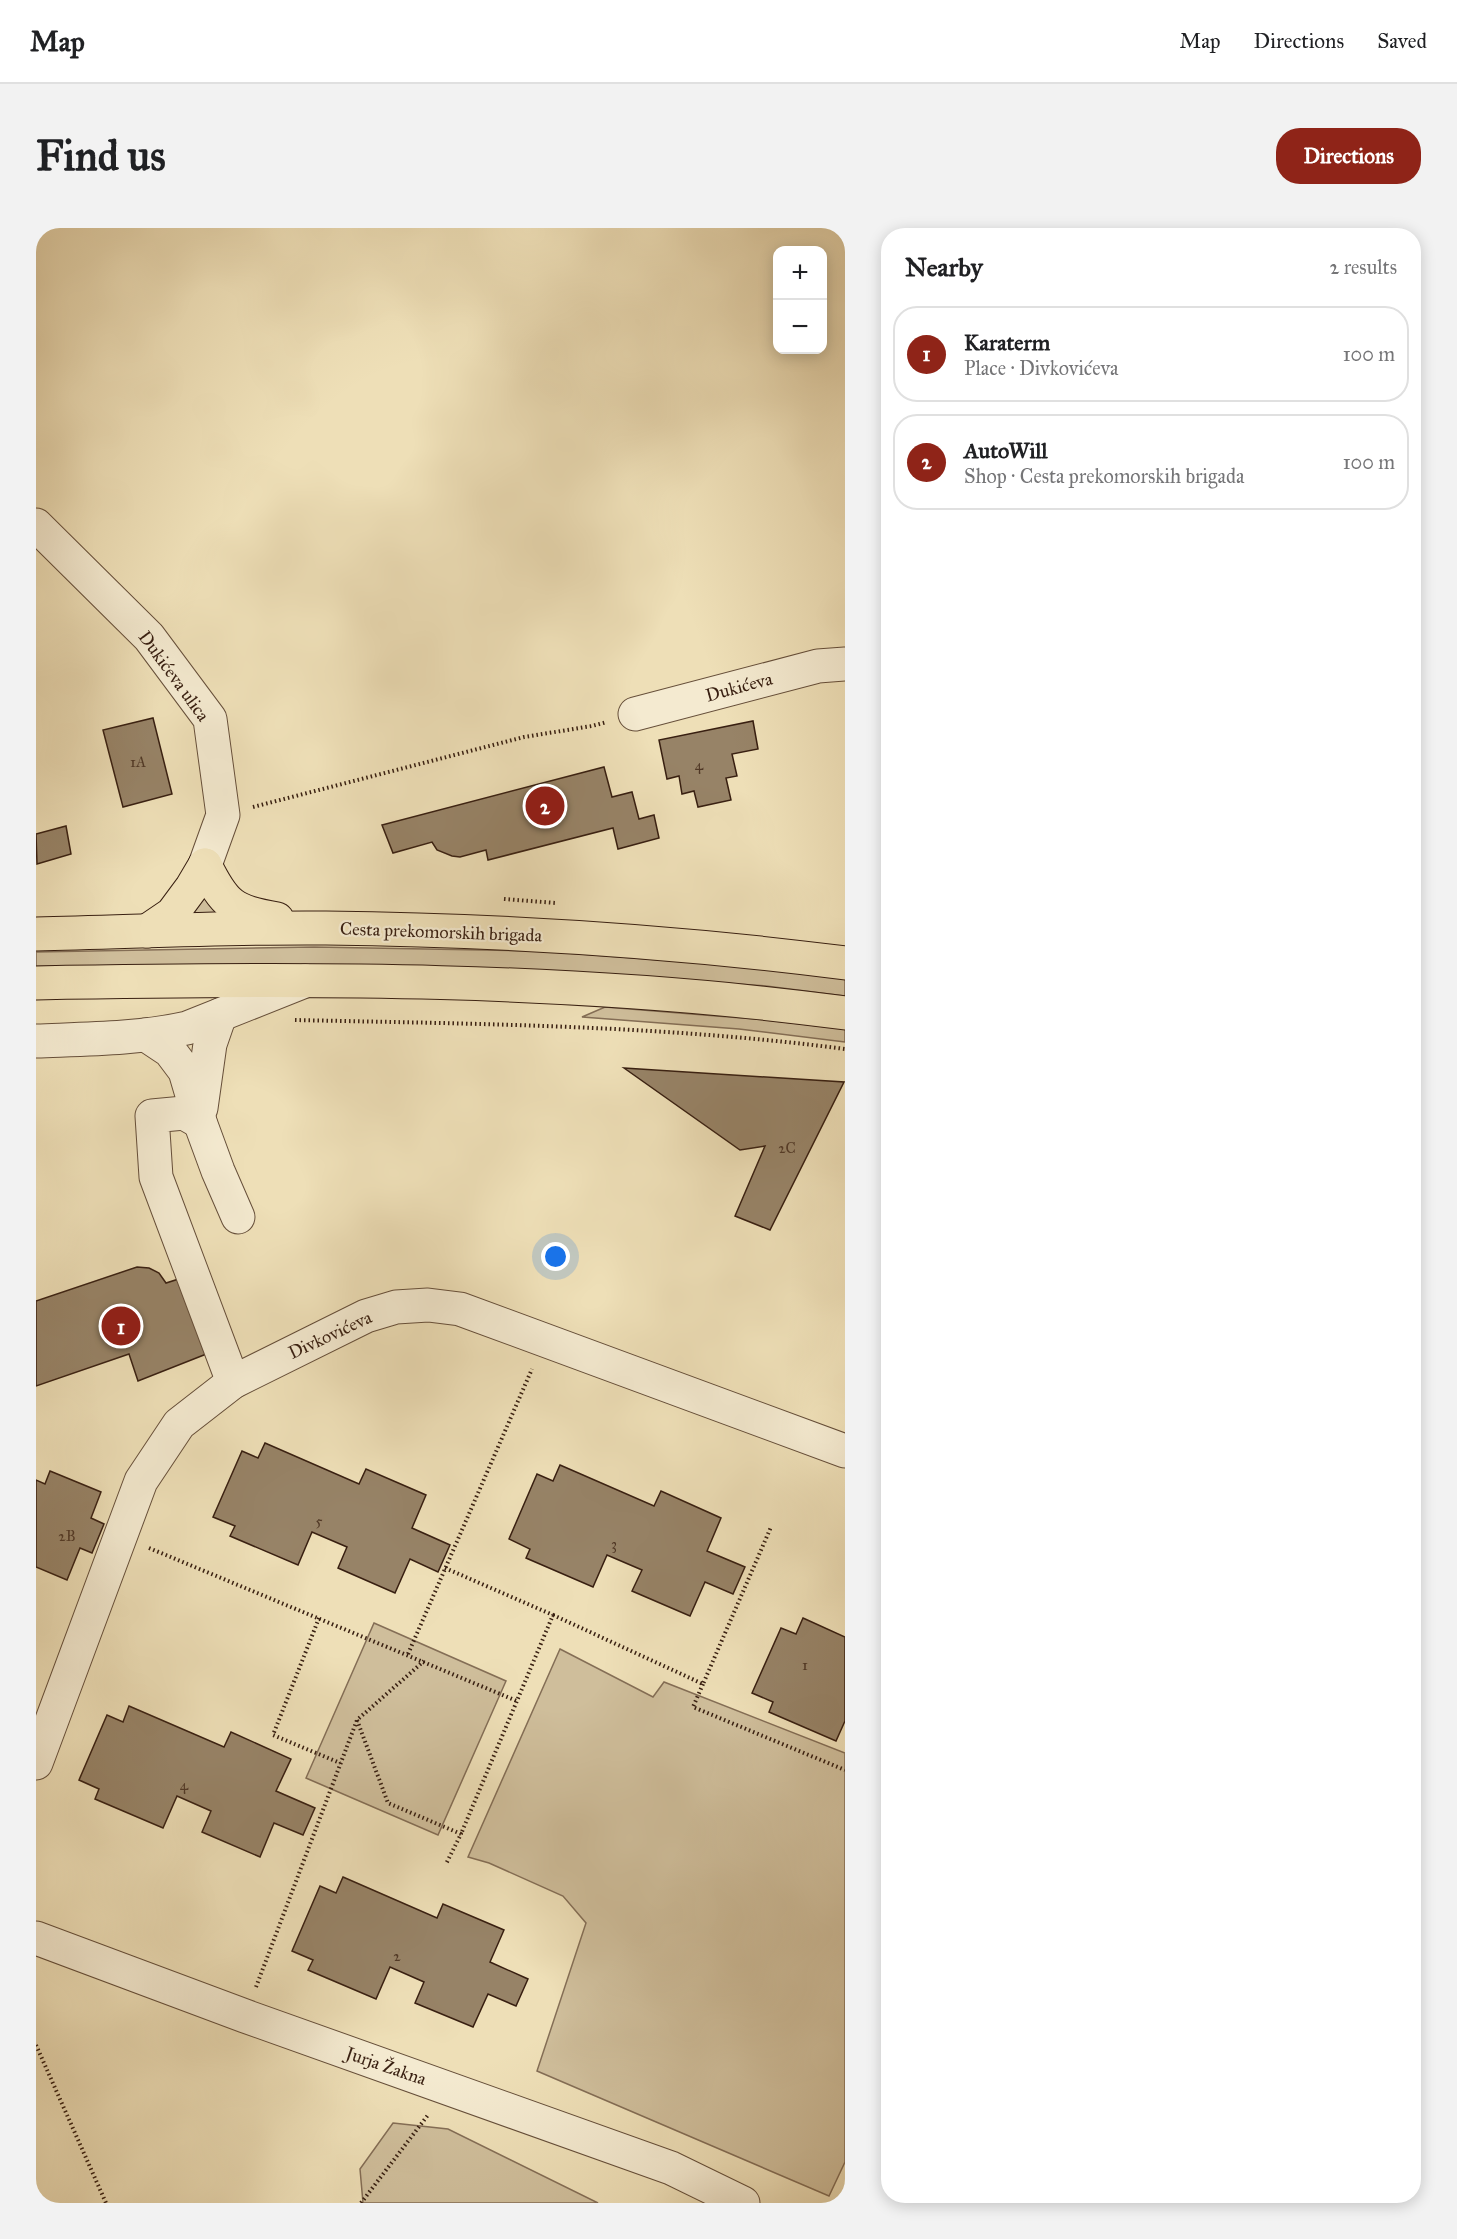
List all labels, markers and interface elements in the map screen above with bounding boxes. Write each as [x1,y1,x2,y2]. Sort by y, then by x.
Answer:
text: Map [30,24,85,59]
text: Map [1180,28,1221,54]
text: Directions [1254,28,1344,54]
text: Saved [1377,28,1427,54]
button: Directions [1276,128,1421,184]
text: Find us [36,130,166,182]
map controls [773,246,827,354]
button: + [773,246,827,300]
text: Nearby [905,251,983,283]
text: 2 results [1329,255,1397,279]
button: − [773,300,827,354]
text: Karaterm [964,329,1050,356]
text: 1 [923,342,930,366]
text: 100 m [1343,342,1395,366]
text: Place · Divkovićeva [964,356,1119,380]
text: AutoWill [964,437,1047,464]
text: 2 [922,450,931,474]
text: 100 m [1343,450,1395,474]
text: Shop · Cesta prekomorskih brigada [964,464,1244,488]
street label: Dukićeva ulica [134,626,214,726]
street label: Dukićeva [703,667,775,706]
house number: 1A [130,753,146,771]
house number: 4 [695,756,704,774]
pin: 2 [526,784,564,828]
street label: Cesta prekomorskih brigada [340,917,543,948]
house number: 2C [778,1139,796,1157]
your location [541,1242,570,1271]
pin: 1 [102,1304,140,1348]
street label: Divkovićeva [285,1306,376,1364]
house number: 5 [316,1512,323,1530]
house number: 2B [58,1527,76,1545]
house number: 3 [611,1535,617,1553]
house number: 1 [802,1656,808,1674]
house number: 4 [180,1776,189,1794]
house number: 2 [393,1947,401,1965]
street label: Jurja Žakna [341,2039,430,2091]

